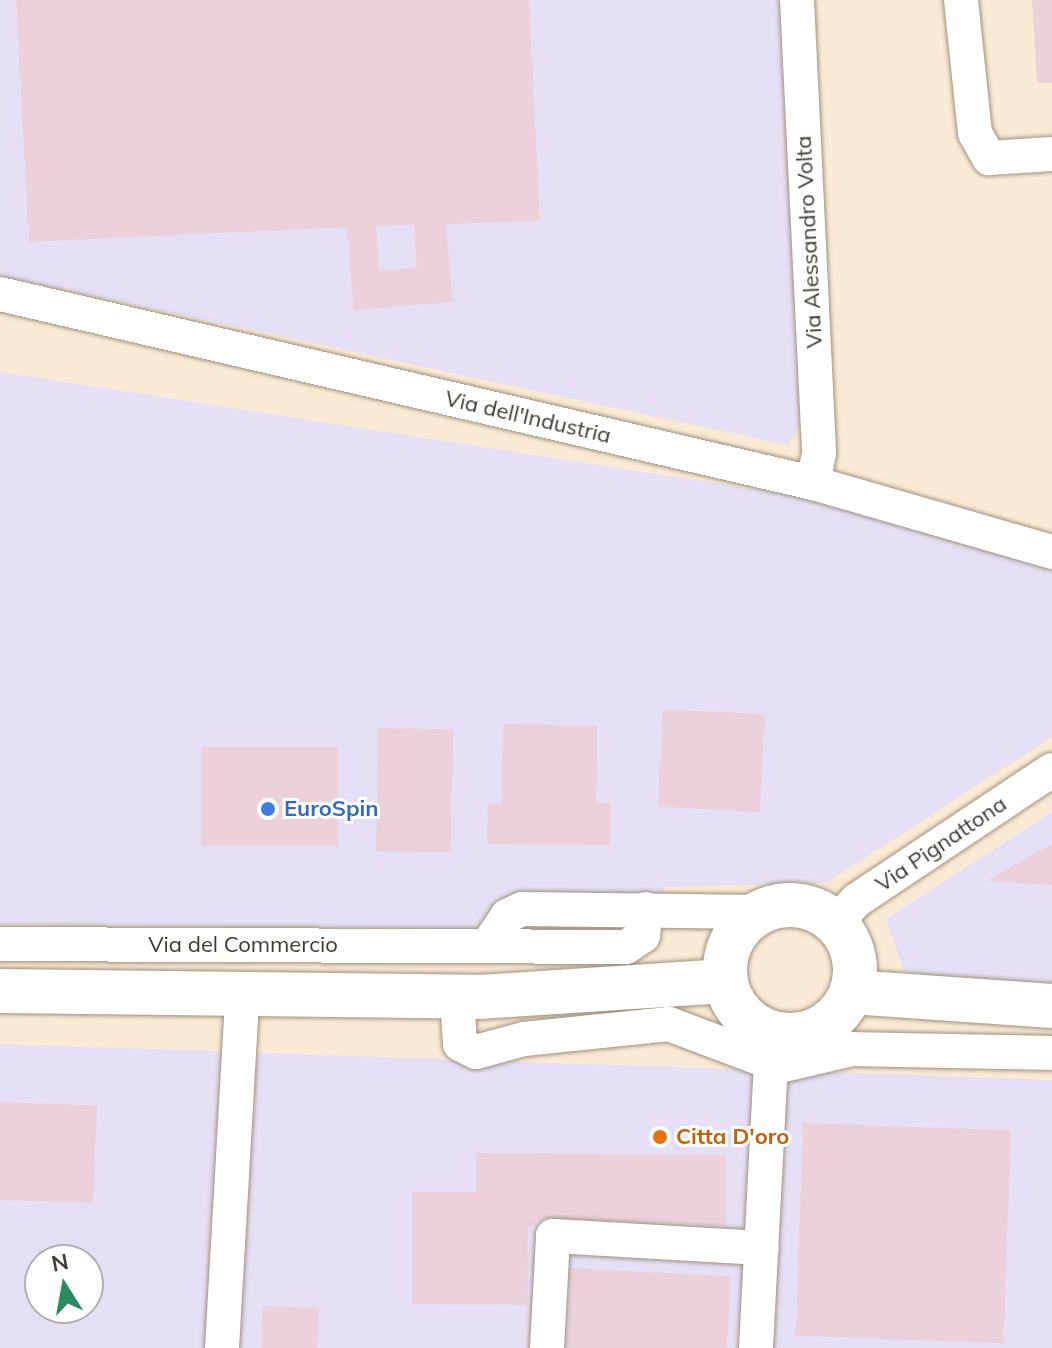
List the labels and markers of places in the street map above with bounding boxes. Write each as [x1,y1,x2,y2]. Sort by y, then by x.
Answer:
place label: EuroSpin [284,796,379,822]
marker: EuroSpin [259,800,277,818]
place label: Citta D'oro [676,1124,789,1150]
marker: Citta D'oro [651,1128,669,1146]

